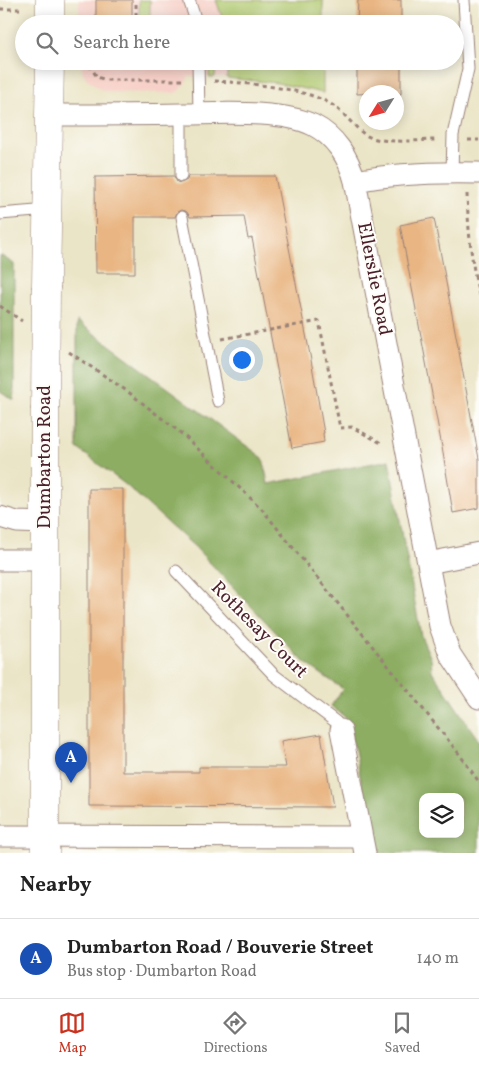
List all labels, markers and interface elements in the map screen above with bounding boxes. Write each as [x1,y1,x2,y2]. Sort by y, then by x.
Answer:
search box [15,15,464,70]
icon: search [33,29,61,57]
text: Search here [73,30,170,56]
north arrow [359,85,404,130]
street label: Ellerslie Road [350,220,398,338]
your location [229,347,255,373]
street label: Dumbarton Road [32,385,58,529]
street label: Rothesay Court [205,576,314,685]
pin: A [55,742,87,783]
map controls [419,793,464,838]
button: layers [419,793,464,838]
text: Nearby [20,871,91,900]
text: Dumbarton Road / Bouverie Street [67,935,373,961]
text: A [30,948,42,970]
text: 140 m [417,948,459,970]
text: Bus stop · Dumbarton Road [67,961,257,983]
tab: Map [58,1009,86,1058]
tab: Directions [203,1009,268,1058]
tab: Saved [384,1009,421,1058]

